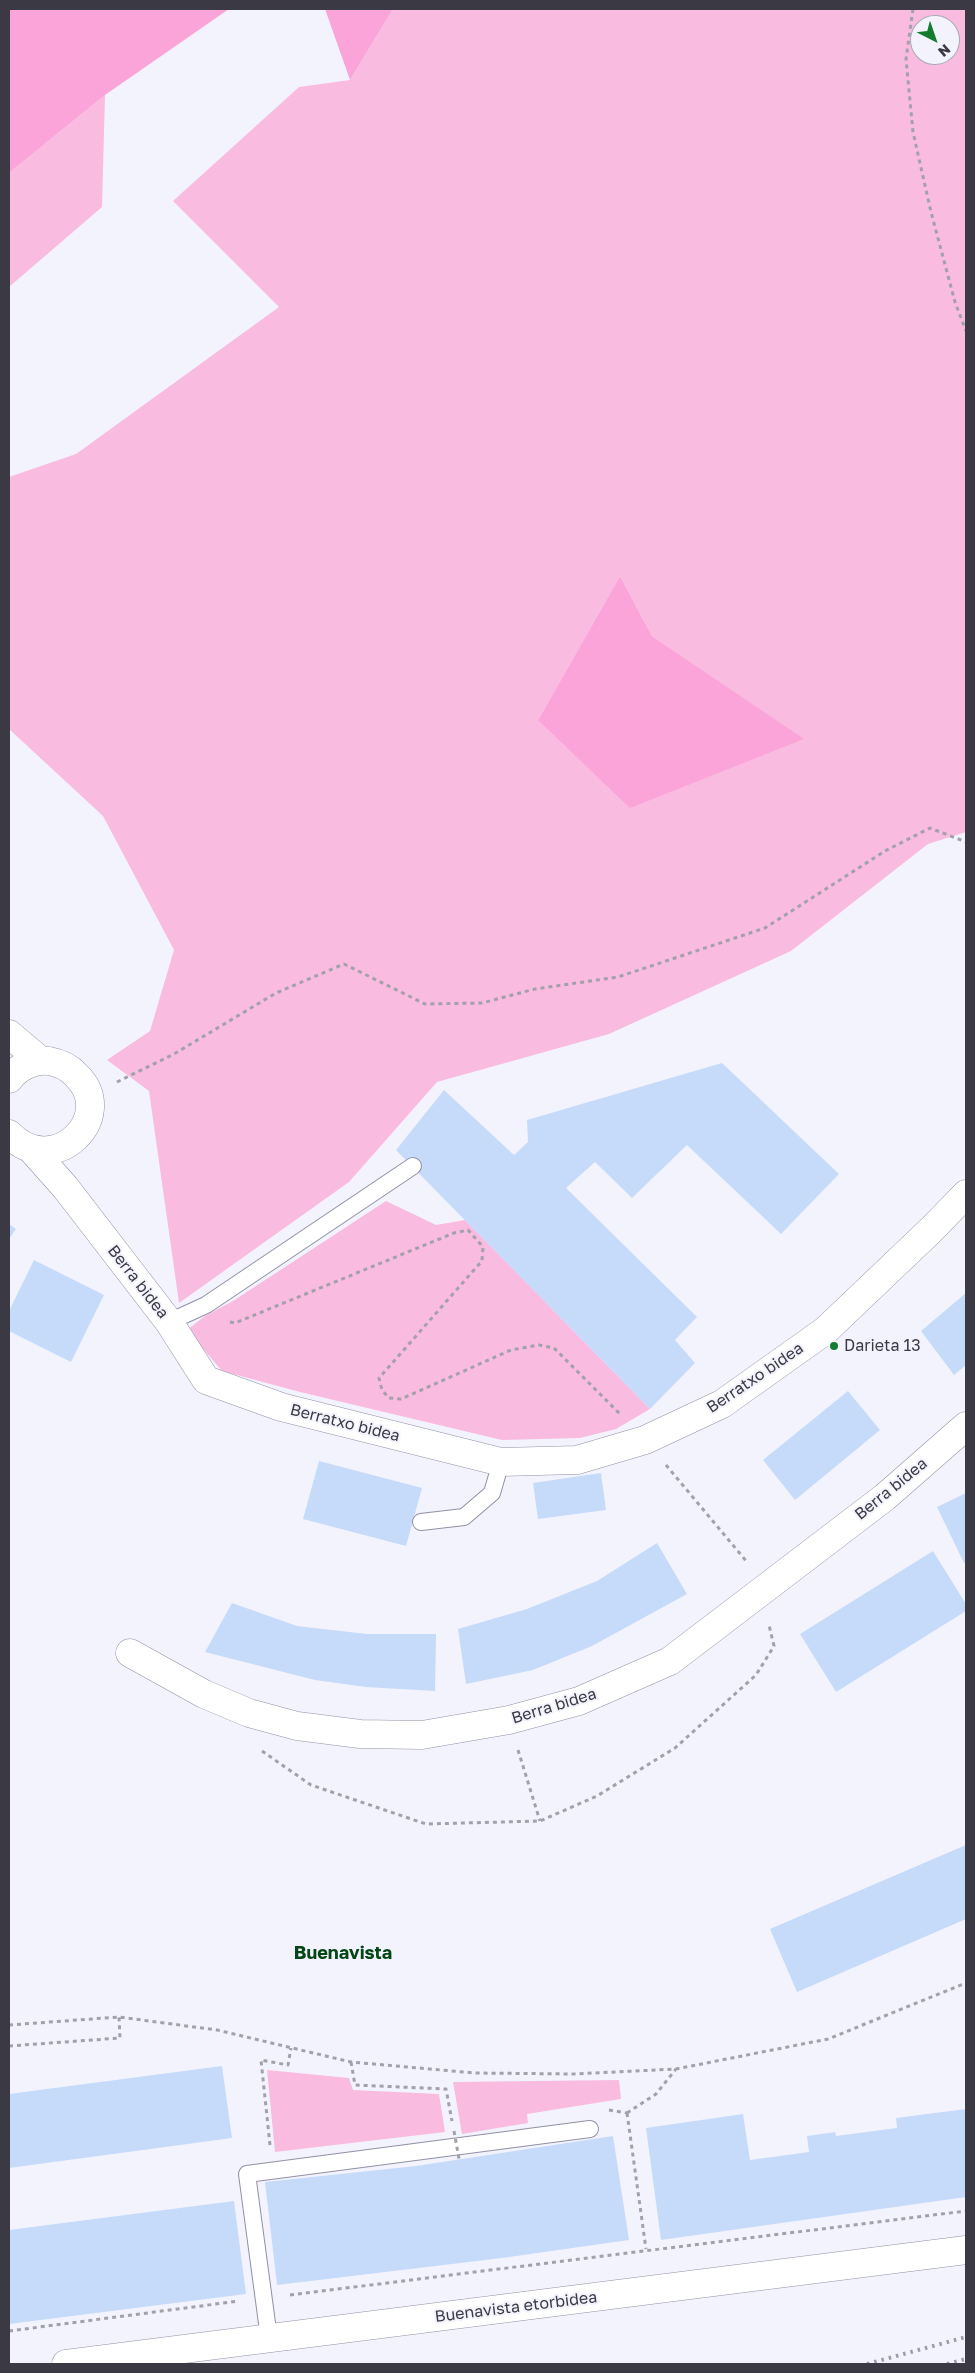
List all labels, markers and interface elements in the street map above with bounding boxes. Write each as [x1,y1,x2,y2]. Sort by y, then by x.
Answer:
north arrow [910,15,960,65]
text: N [935,41,954,61]
street label: Berra bidea [103,1242,173,1322]
place label: Darieta 13 [844,1336,921,1356]
street label: Berratxo bidea [703,1339,807,1417]
marker: Darieta 13 [828,1340,840,1352]
street label: Berratxo bidea [288,1400,402,1446]
street label: Berra bidea [851,1454,931,1524]
street label: Berra bidea [509,1684,599,1728]
district label: Buenavista [294,1942,392,1964]
street label: Buenavista etorbidea [434,2288,598,2326]

